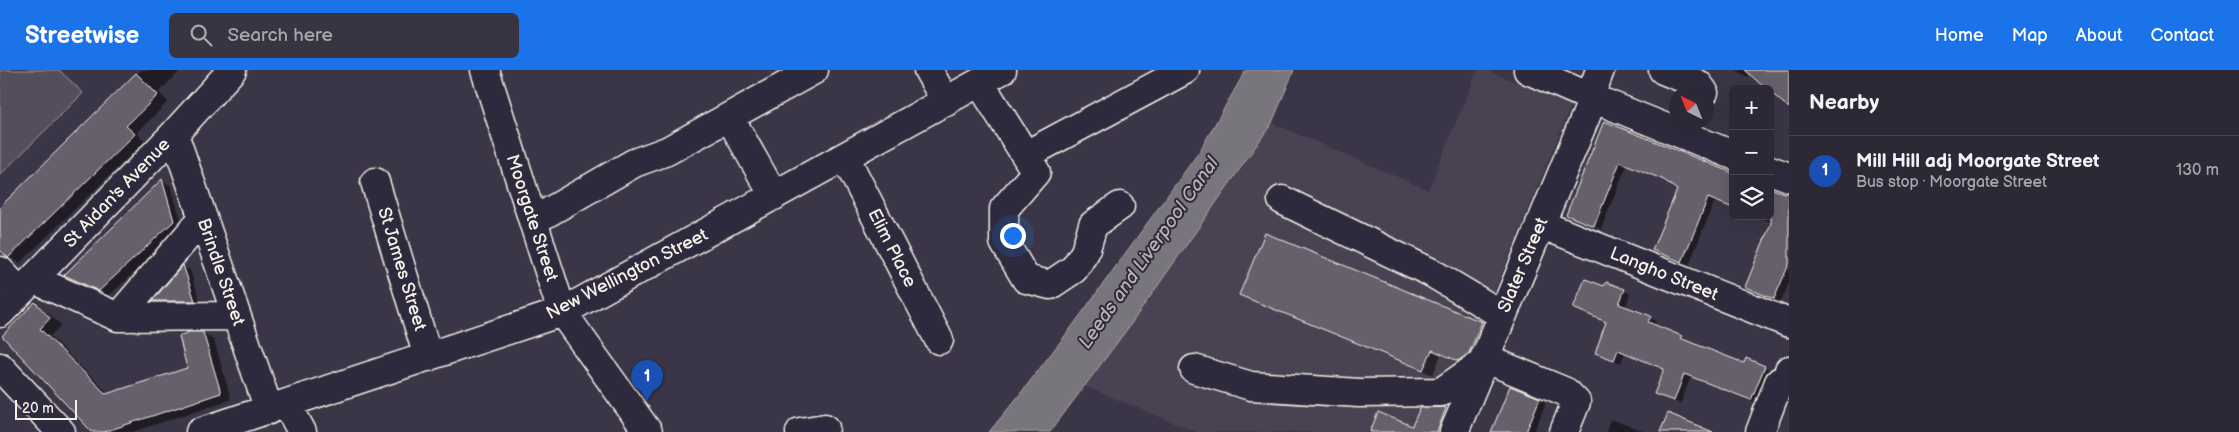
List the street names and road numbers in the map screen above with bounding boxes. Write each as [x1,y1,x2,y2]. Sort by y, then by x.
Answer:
street label: St Aidan's Avenue [60,134,175,252]
street label: Moorgate Street [502,152,563,285]
street label: St James Street [373,205,431,334]
street label: Elim Place [863,205,921,291]
street label: Slater Street [1494,214,1553,316]
street label: Brindle Street [193,216,249,329]
street label: New Wellington Street [543,224,712,324]
street label: Langho Street [1607,243,1722,305]

